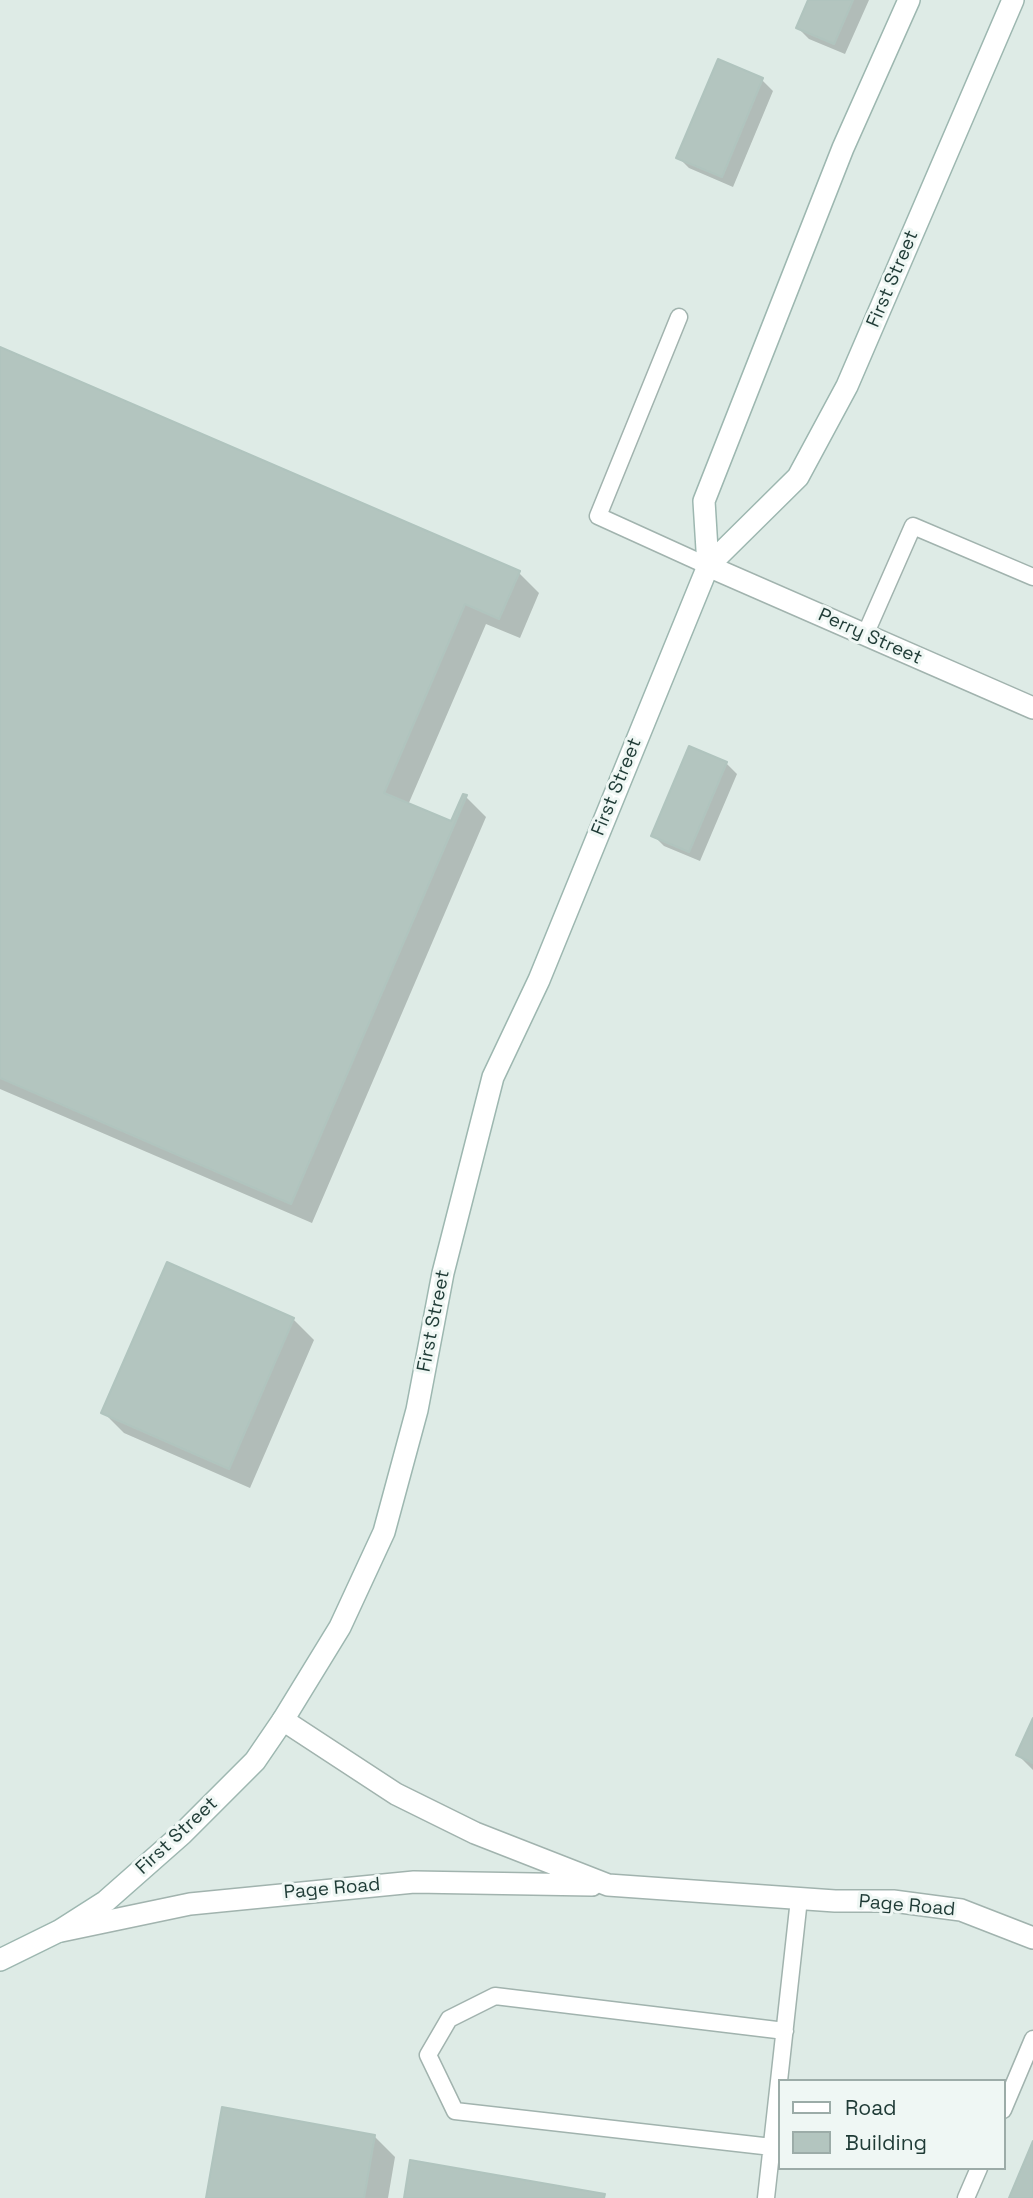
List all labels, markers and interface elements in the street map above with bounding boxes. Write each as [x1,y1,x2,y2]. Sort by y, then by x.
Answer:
street label: First Street [862,227,924,331]
street label: Perry Street [815,604,925,670]
street label: First Street [587,735,647,839]
street label: First Street [413,1268,455,1374]
street label: First Street [131,1792,223,1880]
street label: Page Road [283,1873,381,1905]
street label: Page Road [858,1890,956,1922]
legend [778,2079,1005,2170]
text: Road [845,2094,897,2121]
text: Building [845,2129,927,2156]

